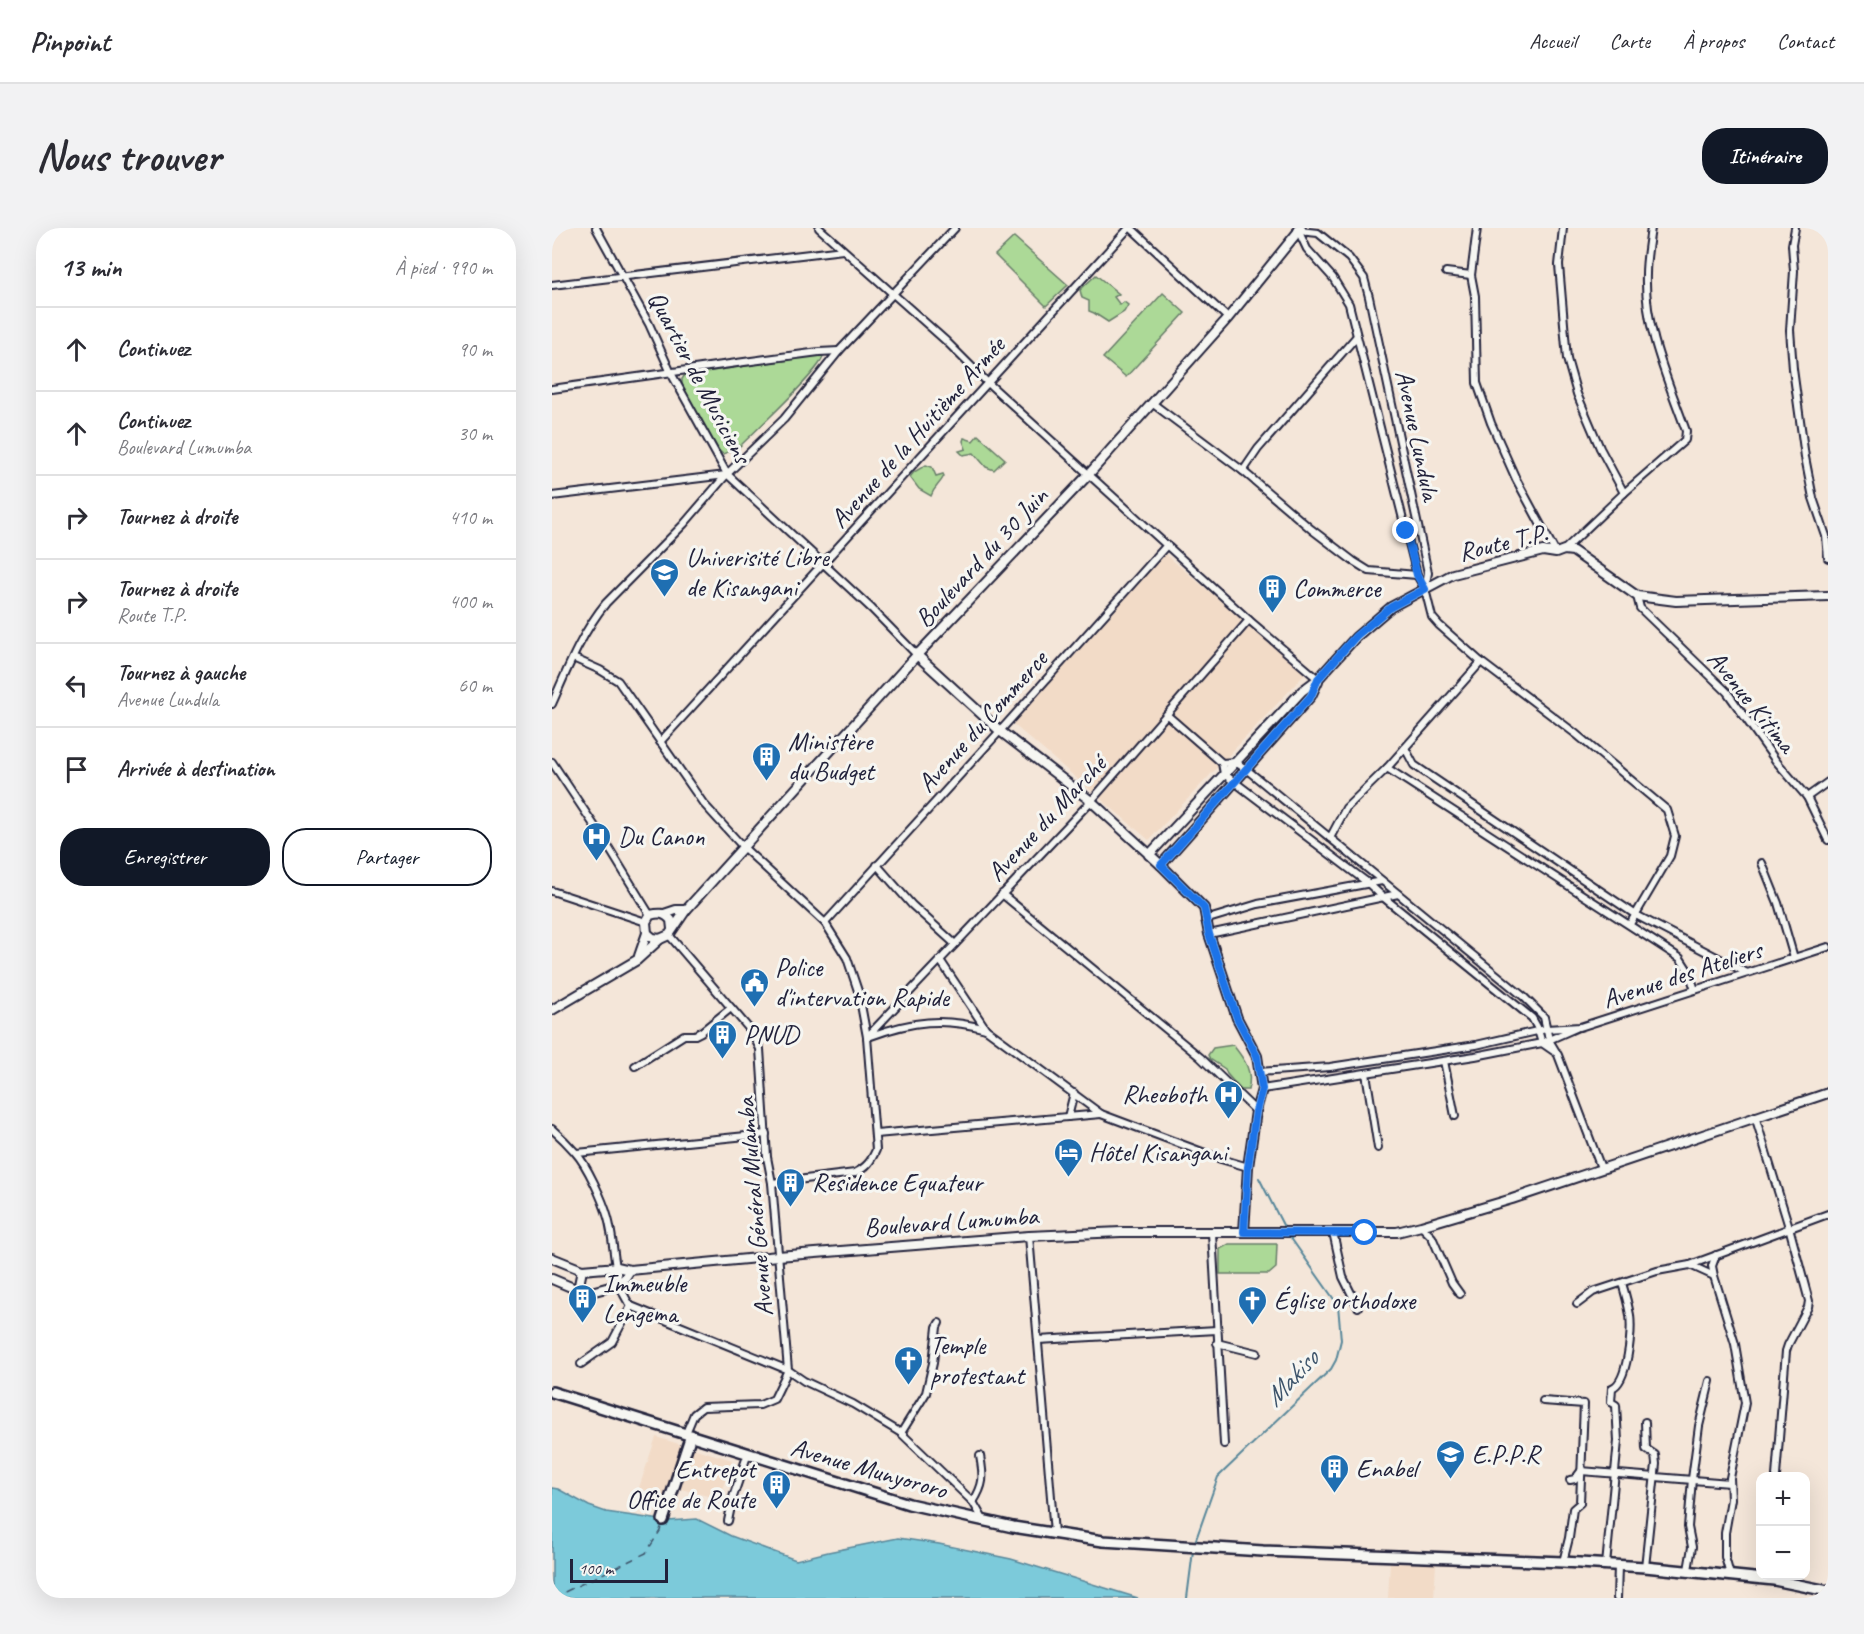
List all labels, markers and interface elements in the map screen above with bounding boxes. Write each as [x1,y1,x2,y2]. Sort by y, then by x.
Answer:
text: Pinpoint [30,24,110,59]
text: Accueil [1529,28,1577,54]
text: Carte [1610,28,1650,54]
text: À propos [1683,28,1744,54]
text: Contact [1777,28,1834,54]
button: Itinéraire [1702,128,1828,184]
text: Nous trouver [36,130,220,183]
text: 13 min [60,251,122,284]
text: À pied · 990 m [395,255,492,280]
street label: Quartier de Musiciens [640,285,760,471]
street label: Avenue de la Huitième Armée [823,328,1014,535]
icon: ahead [60,333,93,366]
text: Continuez [117,335,190,363]
text: 90 m [458,337,492,362]
street label: Avenue Lundula [1388,367,1448,506]
text: Continuez [117,407,190,435]
icon: ahead [60,417,93,450]
text: 30 m [458,421,492,446]
text: Boulevard Lumumba [117,435,251,460]
street label: Boulevard du 30 Juin [908,479,1056,635]
icon: right [60,501,93,534]
text: Tournez à droite [117,503,237,531]
text: 410 m [449,505,492,530]
street label: Route T.P. [1455,516,1552,569]
route end [1392,517,1418,543]
place label: Univerisité Libre de Kisangani [686,541,830,604]
school or university icon: Univerisité Libre de Kisangani [649,556,681,598]
building icon: Commerce [1256,572,1288,614]
place label: Commerce [1293,572,1382,605]
text: Tournez à droite [117,575,237,603]
icon: right [60,585,93,618]
text: 400 m [449,589,492,614]
text: Route T.P. [117,603,186,628]
street label: Avenue du Commerce [910,642,1056,799]
street label: Avenue Kitima [1700,643,1805,761]
text: Tournez à gauche [117,659,245,687]
icon: left [60,669,93,702]
text: 60 m [458,673,492,698]
text: Avenue Lundula [117,687,219,712]
place label: Ministère du Budget [788,725,876,788]
building icon: Ministère du Budget [751,740,783,782]
street label: Avenue du Marché [980,746,1115,888]
icon: arrive [60,753,93,786]
text: Arrivée à destination [117,755,275,783]
hospital icon: Du Canon [581,820,613,862]
place label: Du Canon [618,820,705,853]
button: Enregistrer [60,828,270,886]
button: Partager [282,828,492,886]
street label: Avenue des Ateliers [1598,932,1768,1016]
place label: Police d'intervation Rapide [775,951,950,1014]
public building icon: Police d'intervation Rapide [738,966,770,1008]
building icon: PNUD [707,1018,739,1060]
place label: PNUD [744,1018,801,1051]
place label: Rheoboth [1122,1078,1209,1111]
hospital icon: Rheoboth [1212,1078,1244,1120]
street label: Avenue Général Mulamba [728,1095,780,1318]
hotel icon: Hôtel Kisangani [1052,1136,1084,1178]
place label: Hôtel Kisangani [1089,1136,1230,1169]
building icon: Residence Equateur [775,1166,807,1208]
place label: Residence Equateur [812,1166,985,1199]
street label: Boulevard Lumumba [863,1199,1041,1244]
route start [1351,1219,1377,1245]
place label: Immeuble Lengema [603,1267,688,1330]
building icon: Immeuble Lengema [566,1282,598,1324]
church icon: Église orthodoxe [1237,1284,1269,1326]
place label: Église orthodoxe [1274,1284,1417,1317]
place label: Temple protestant [930,1329,1026,1392]
water label: Makiso [1256,1340,1328,1413]
church icon: Temple protestant [893,1344,925,1386]
street label: Avenue Munyororo [787,1430,953,1507]
school or university icon: E.P.P.R [1435,1438,1467,1480]
place label: E.P.P.R [1472,1438,1542,1471]
building icon: Enabel [1319,1452,1351,1494]
place label: Enabel [1356,1452,1422,1485]
place label: Entrepot Office de Route [627,1453,757,1516]
building icon: Entrepot Office de Route [760,1468,792,1510]
map controls [1756,1472,1810,1580]
button: + [1756,1472,1810,1526]
button: − [1756,1526,1810,1580]
scale bar [570,1556,668,1584]
text: 100 m [579,1559,613,1579]

